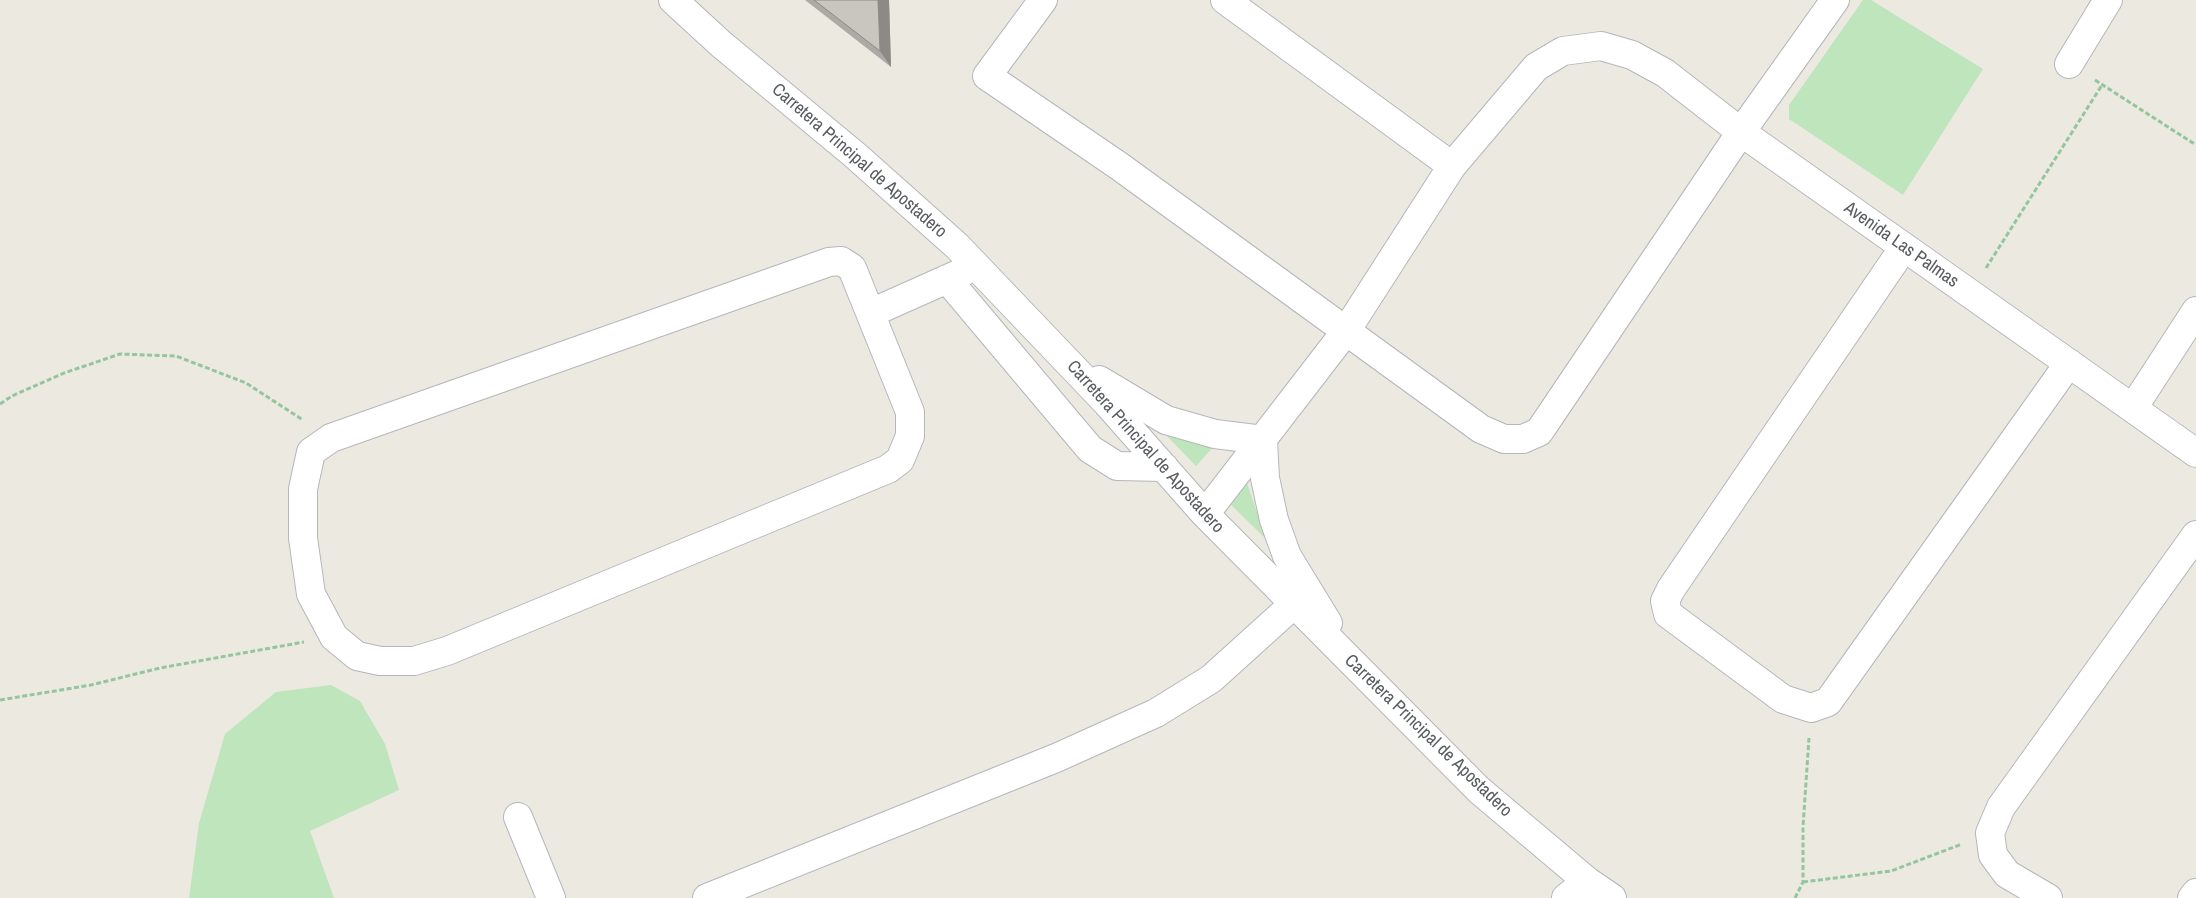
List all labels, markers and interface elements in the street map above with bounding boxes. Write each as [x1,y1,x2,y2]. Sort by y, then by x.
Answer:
street label: Carretera Principal de Apostadero [767,79,951,243]
street label: Avenida Las Palmas [1839,197,1963,293]
street label: Carretera Principal de Apostadero [1062,356,1228,538]
street label: Carretera Principal de Apostadero [1340,650,1516,822]

